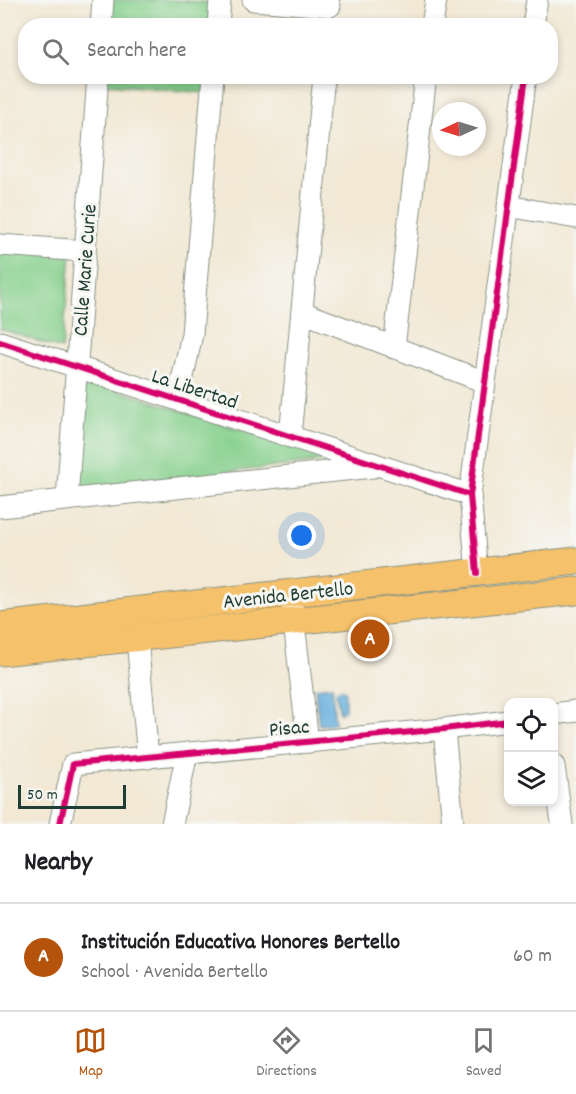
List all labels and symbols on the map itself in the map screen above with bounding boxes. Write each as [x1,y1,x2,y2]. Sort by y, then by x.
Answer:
north arrow [432,102,486,156]
street label: Calle Marie Curie [67,203,107,337]
street label: La Libertad [147,363,241,419]
your location [287,521,316,550]
street label: Avenida Bertello [222,575,355,619]
pin: A [350,616,389,662]
street label: Pisac [268,713,311,747]
scale bar [18,782,126,810]

